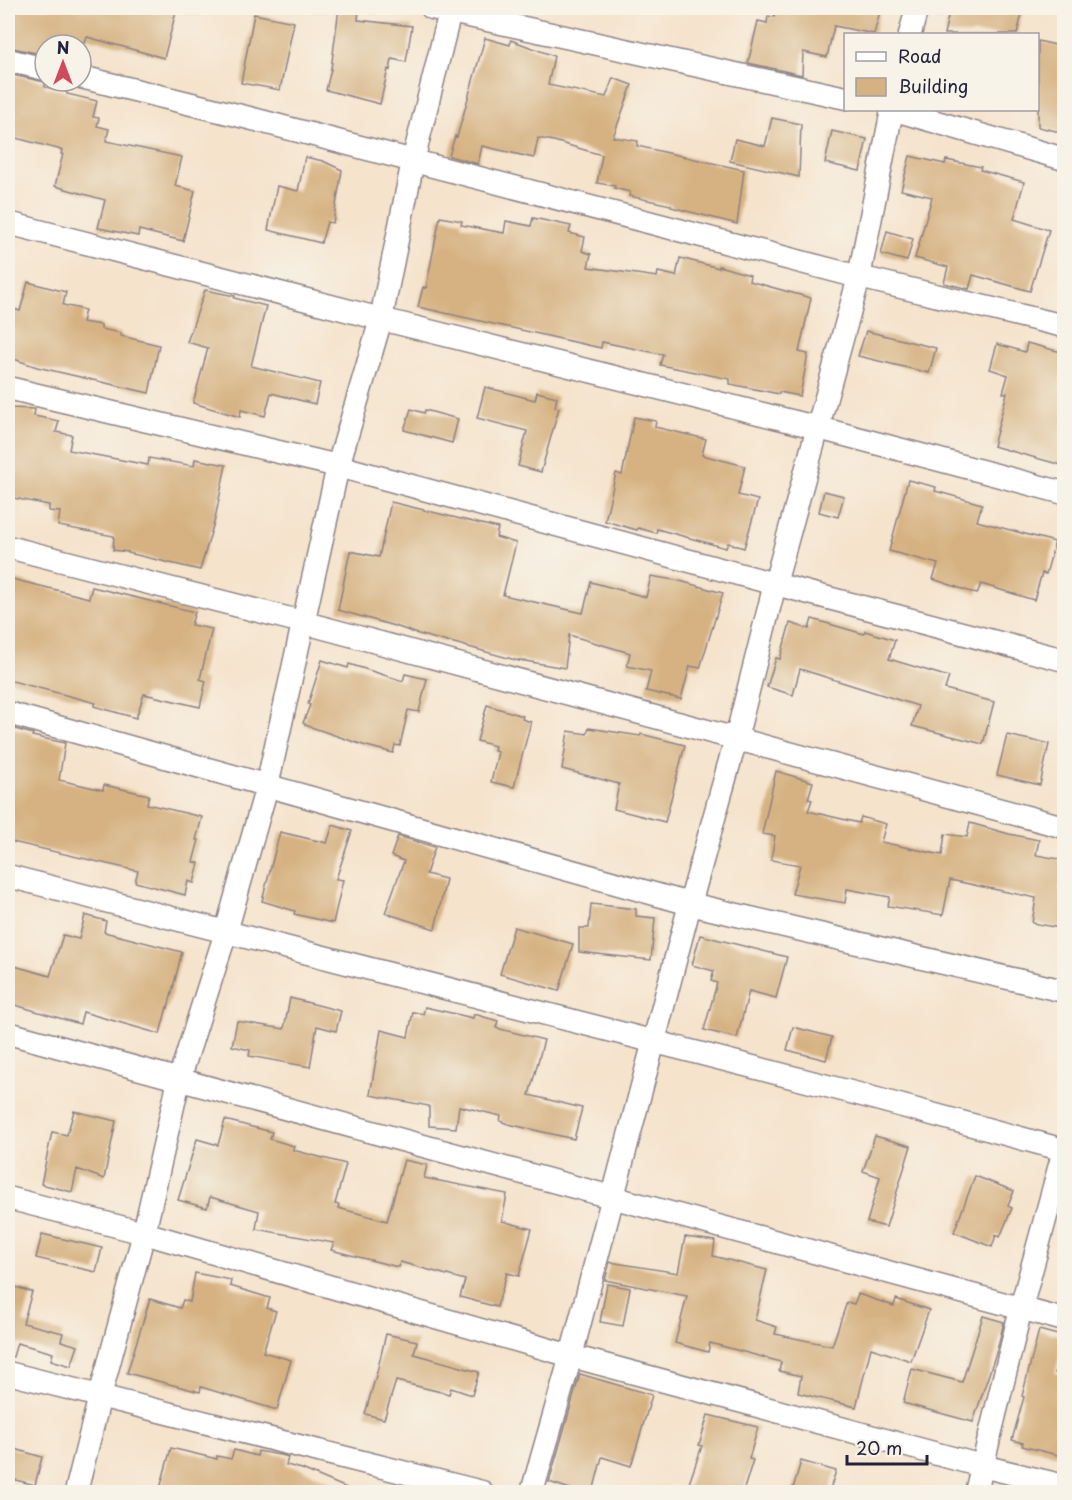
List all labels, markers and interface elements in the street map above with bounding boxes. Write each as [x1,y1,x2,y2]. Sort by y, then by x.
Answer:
north arrow [33,33,93,93]
legend [844,33,1039,111]
text: N [57,35,69,59]
text: Road [898,42,942,69]
text: Building [898,72,968,99]
scale bar [847,1428,926,1466]
text: 20 m [856,1434,902,1461]

